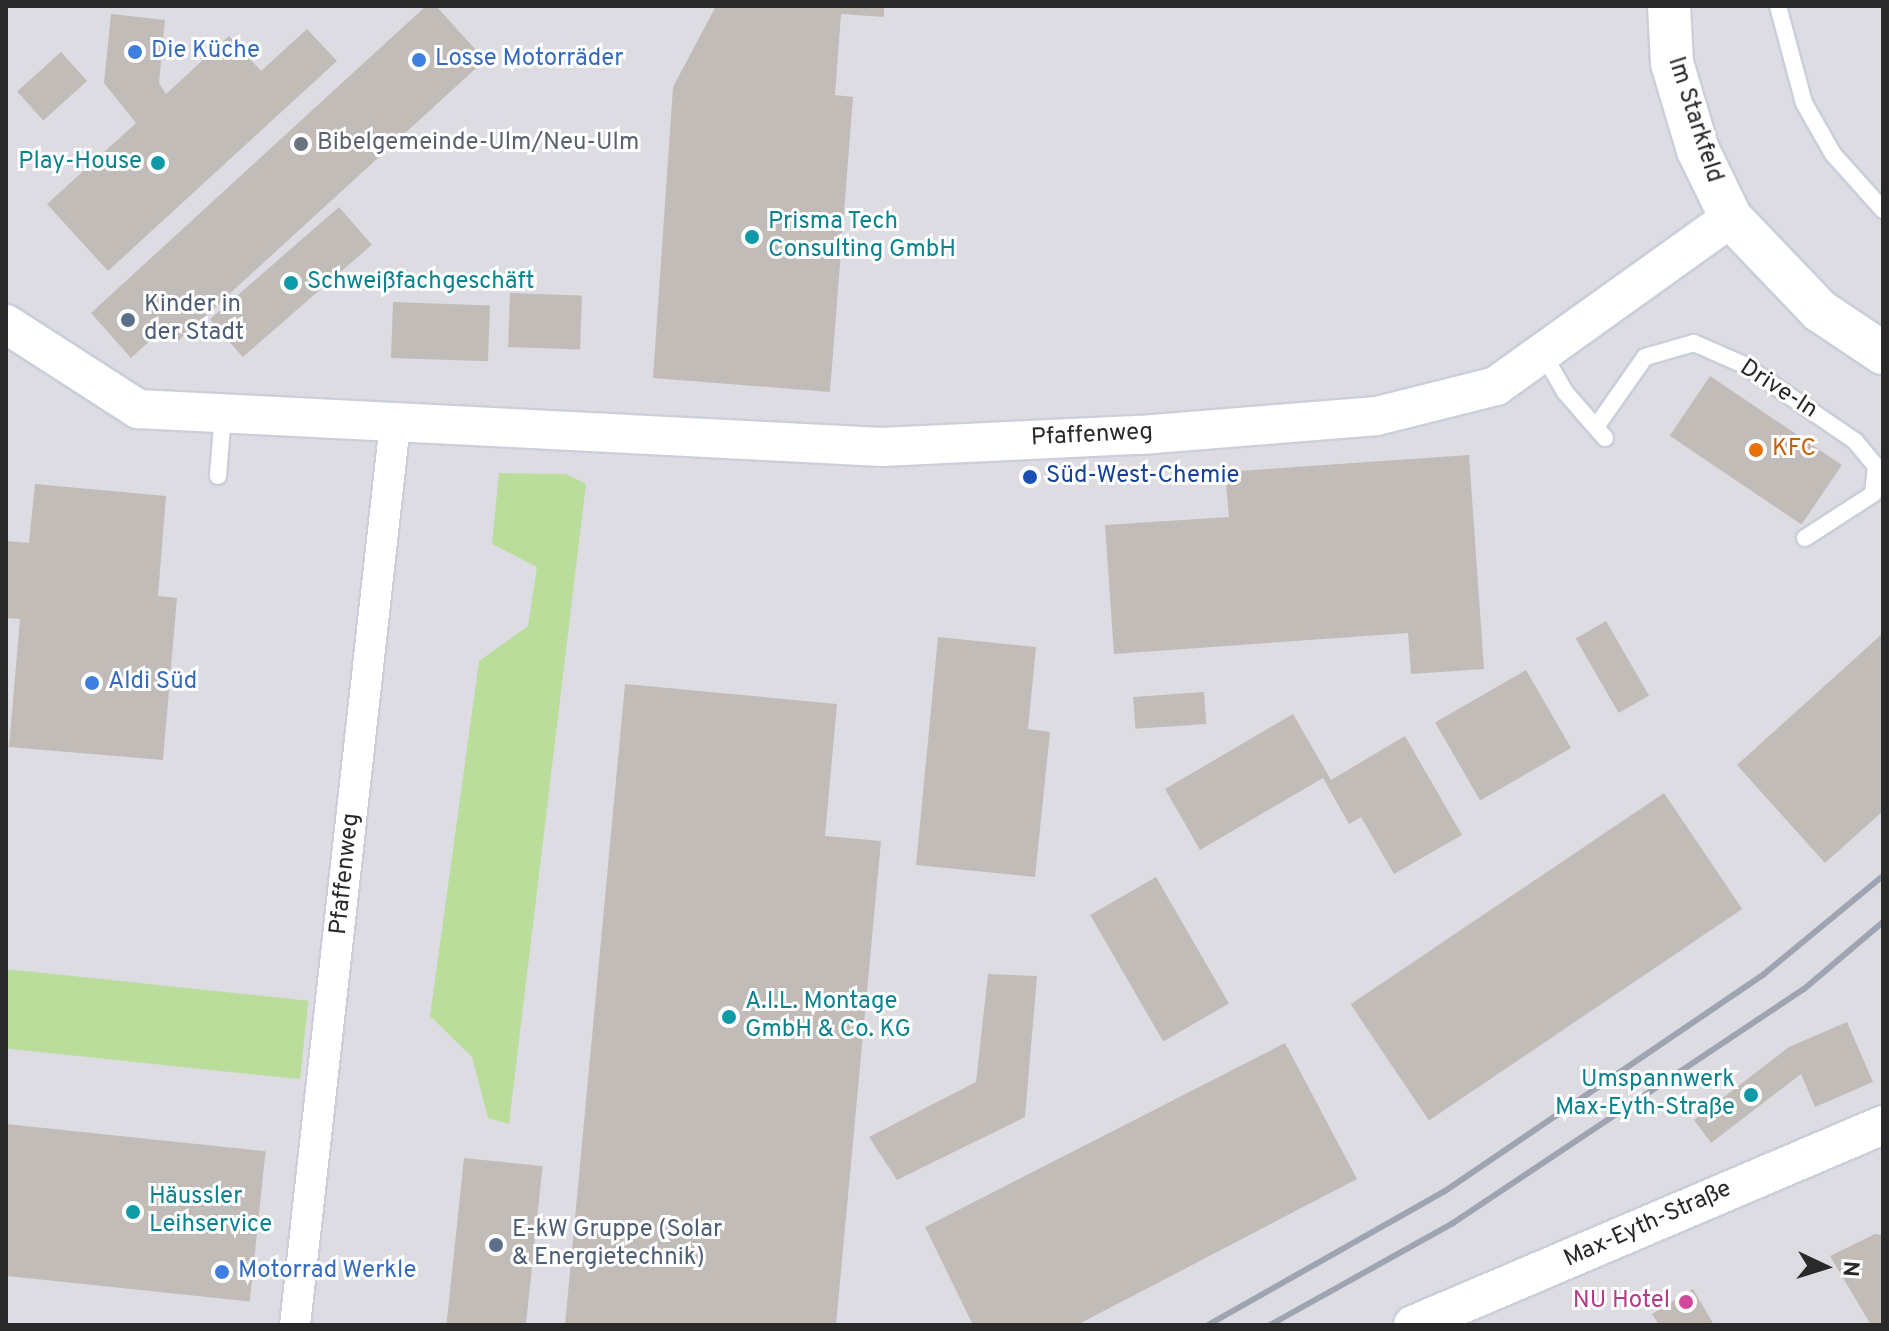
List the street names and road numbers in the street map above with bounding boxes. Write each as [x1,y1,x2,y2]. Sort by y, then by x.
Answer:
street label: Im Starkfeld [1660,53,1728,187]
street label: Drive-In [1734,354,1822,426]
street label: Pfaffenweg [1030,418,1154,454]
street label: Pfaffenweg [325,812,367,936]
street label: Max-Eyth-Straße [1560,1175,1736,1275]

